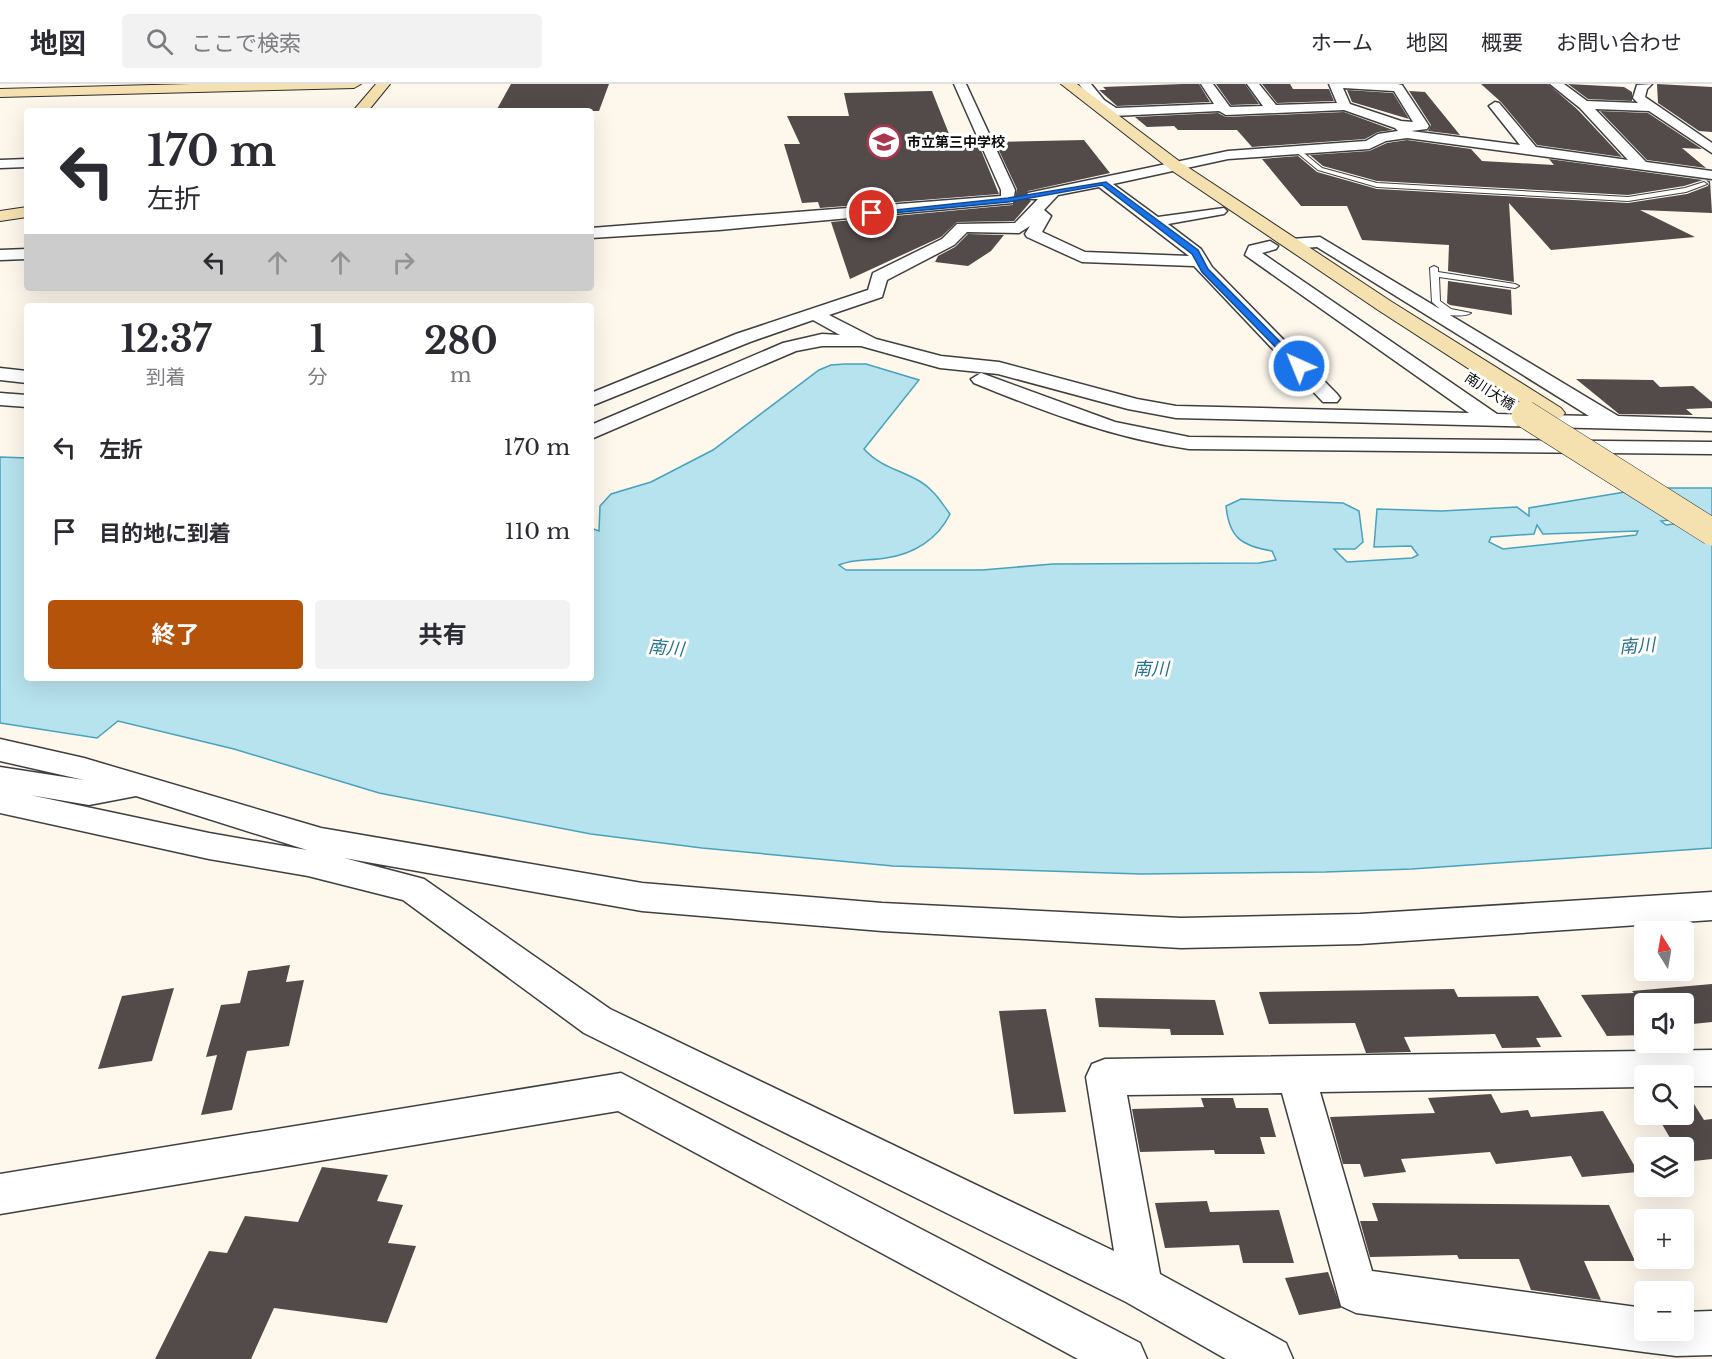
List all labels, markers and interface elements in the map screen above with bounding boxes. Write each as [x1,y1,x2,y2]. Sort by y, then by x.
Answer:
search box [122,14,542,68]
icon: search [143,25,176,58]
text: 地図 [30,26,86,61]
text: ここで検索 [191,30,301,57]
text: ホーム [1311,30,1373,56]
text: 地図 [1406,30,1448,56]
text: 概要 [1481,30,1523,56]
text: お問い合わせ [1556,30,1682,56]
school or university icon: 市立第三中学校 [866,124,902,160]
text: 170 m [147,125,276,177]
icon: left [48,132,126,210]
place label: 市立第三中学校 [907,133,1005,151]
text: 左折 [147,182,201,215]
pin [846,187,897,238]
icon: arrive [855,196,888,229]
icon: left [198,246,231,279]
icon: ahead [261,246,294,279]
icon: ahead [324,246,357,279]
icon: right [387,246,420,279]
text: 12:37 [120,317,211,362]
text: 1 [310,317,326,362]
text: 280 [424,319,498,364]
position arrow [1267,334,1331,398]
text: m [450,363,472,387]
text: 到着 [146,365,186,389]
text: 分 [308,365,328,389]
street label: 南川大橋 [1462,368,1518,414]
icon: left [48,431,81,464]
text: 170 m [504,434,570,461]
text: 左折 [99,436,143,463]
icon: arrive [48,515,81,548]
text: 110 m [505,518,570,545]
text: 目的地に到着 [99,520,231,547]
button: 終了 [48,600,303,669]
button: 共有 [315,600,570,669]
water label: 南川 [1618,634,1658,658]
water label: 南川 [647,635,687,661]
water label: 南川 [1133,658,1171,680]
north arrow [1634,921,1694,981]
map controls [1634,921,1694,1341]
button: sound [1634,993,1694,1053]
button: search [1634,1065,1694,1125]
button: layers [1634,1137,1694,1197]
button: + [1634,1209,1694,1269]
button: − [1634,1281,1694,1341]

